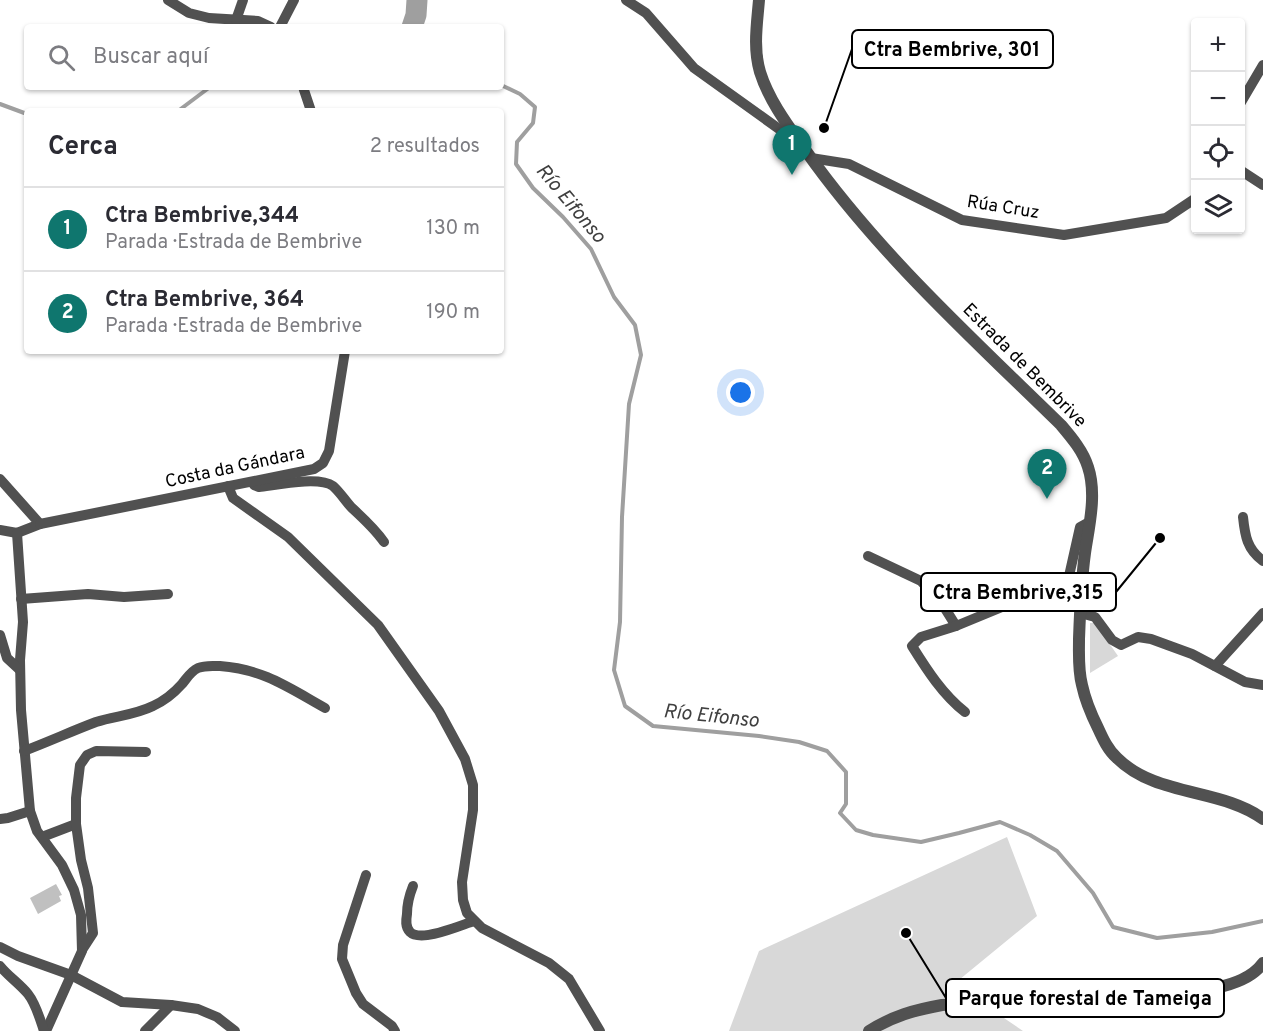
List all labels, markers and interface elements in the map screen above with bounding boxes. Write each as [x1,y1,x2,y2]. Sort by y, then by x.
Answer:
map controls [1191,18,1245,234]
button: + [1191,18,1245,72]
search box [24,24,504,90]
callout: Ctra Bembrive, 301 [852,30,1053,68]
text: Ctra Bembrive, 301 [864,38,1040,64]
icon: search [45,41,78,74]
text: Buscar aquí [93,44,209,71]
button: − [1191,72,1245,126]
pin: 1 [772,126,812,175]
button: locate [1191,126,1245,180]
text: Cerca [48,131,118,164]
text: 2 resultados [370,134,480,160]
water label: Río Eifonso [529,159,611,249]
button: layers [1191,180,1245,234]
street label: Rúa Cruz [965,191,1041,225]
text: Ctra Bembrive,344 [105,203,299,230]
text: 1 [64,216,72,242]
text: 130 m [426,216,480,242]
text: Parada · Estrada de Bembrive [105,230,362,256]
text: Ctra Bembrive, 364 [105,287,304,314]
street label: Estrada de Bembrive [957,299,1091,433]
text: 2 [61,300,74,326]
text: 190 m [426,300,480,326]
text: Parada · Estrada de Bembrive [105,314,362,340]
your location [726,378,755,407]
street label: Costa da Gándara [163,442,307,494]
pin: 2 [1028,450,1066,499]
callout: Ctra Bembrive,315 [921,573,1116,611]
text: Ctra Bembrive,315 [933,581,1104,607]
water label: Río Eifonso [662,699,760,735]
callout: Parque forestal de Tameiga [946,979,1224,1017]
text: Parque forestal de Tameiga [958,987,1212,1013]

